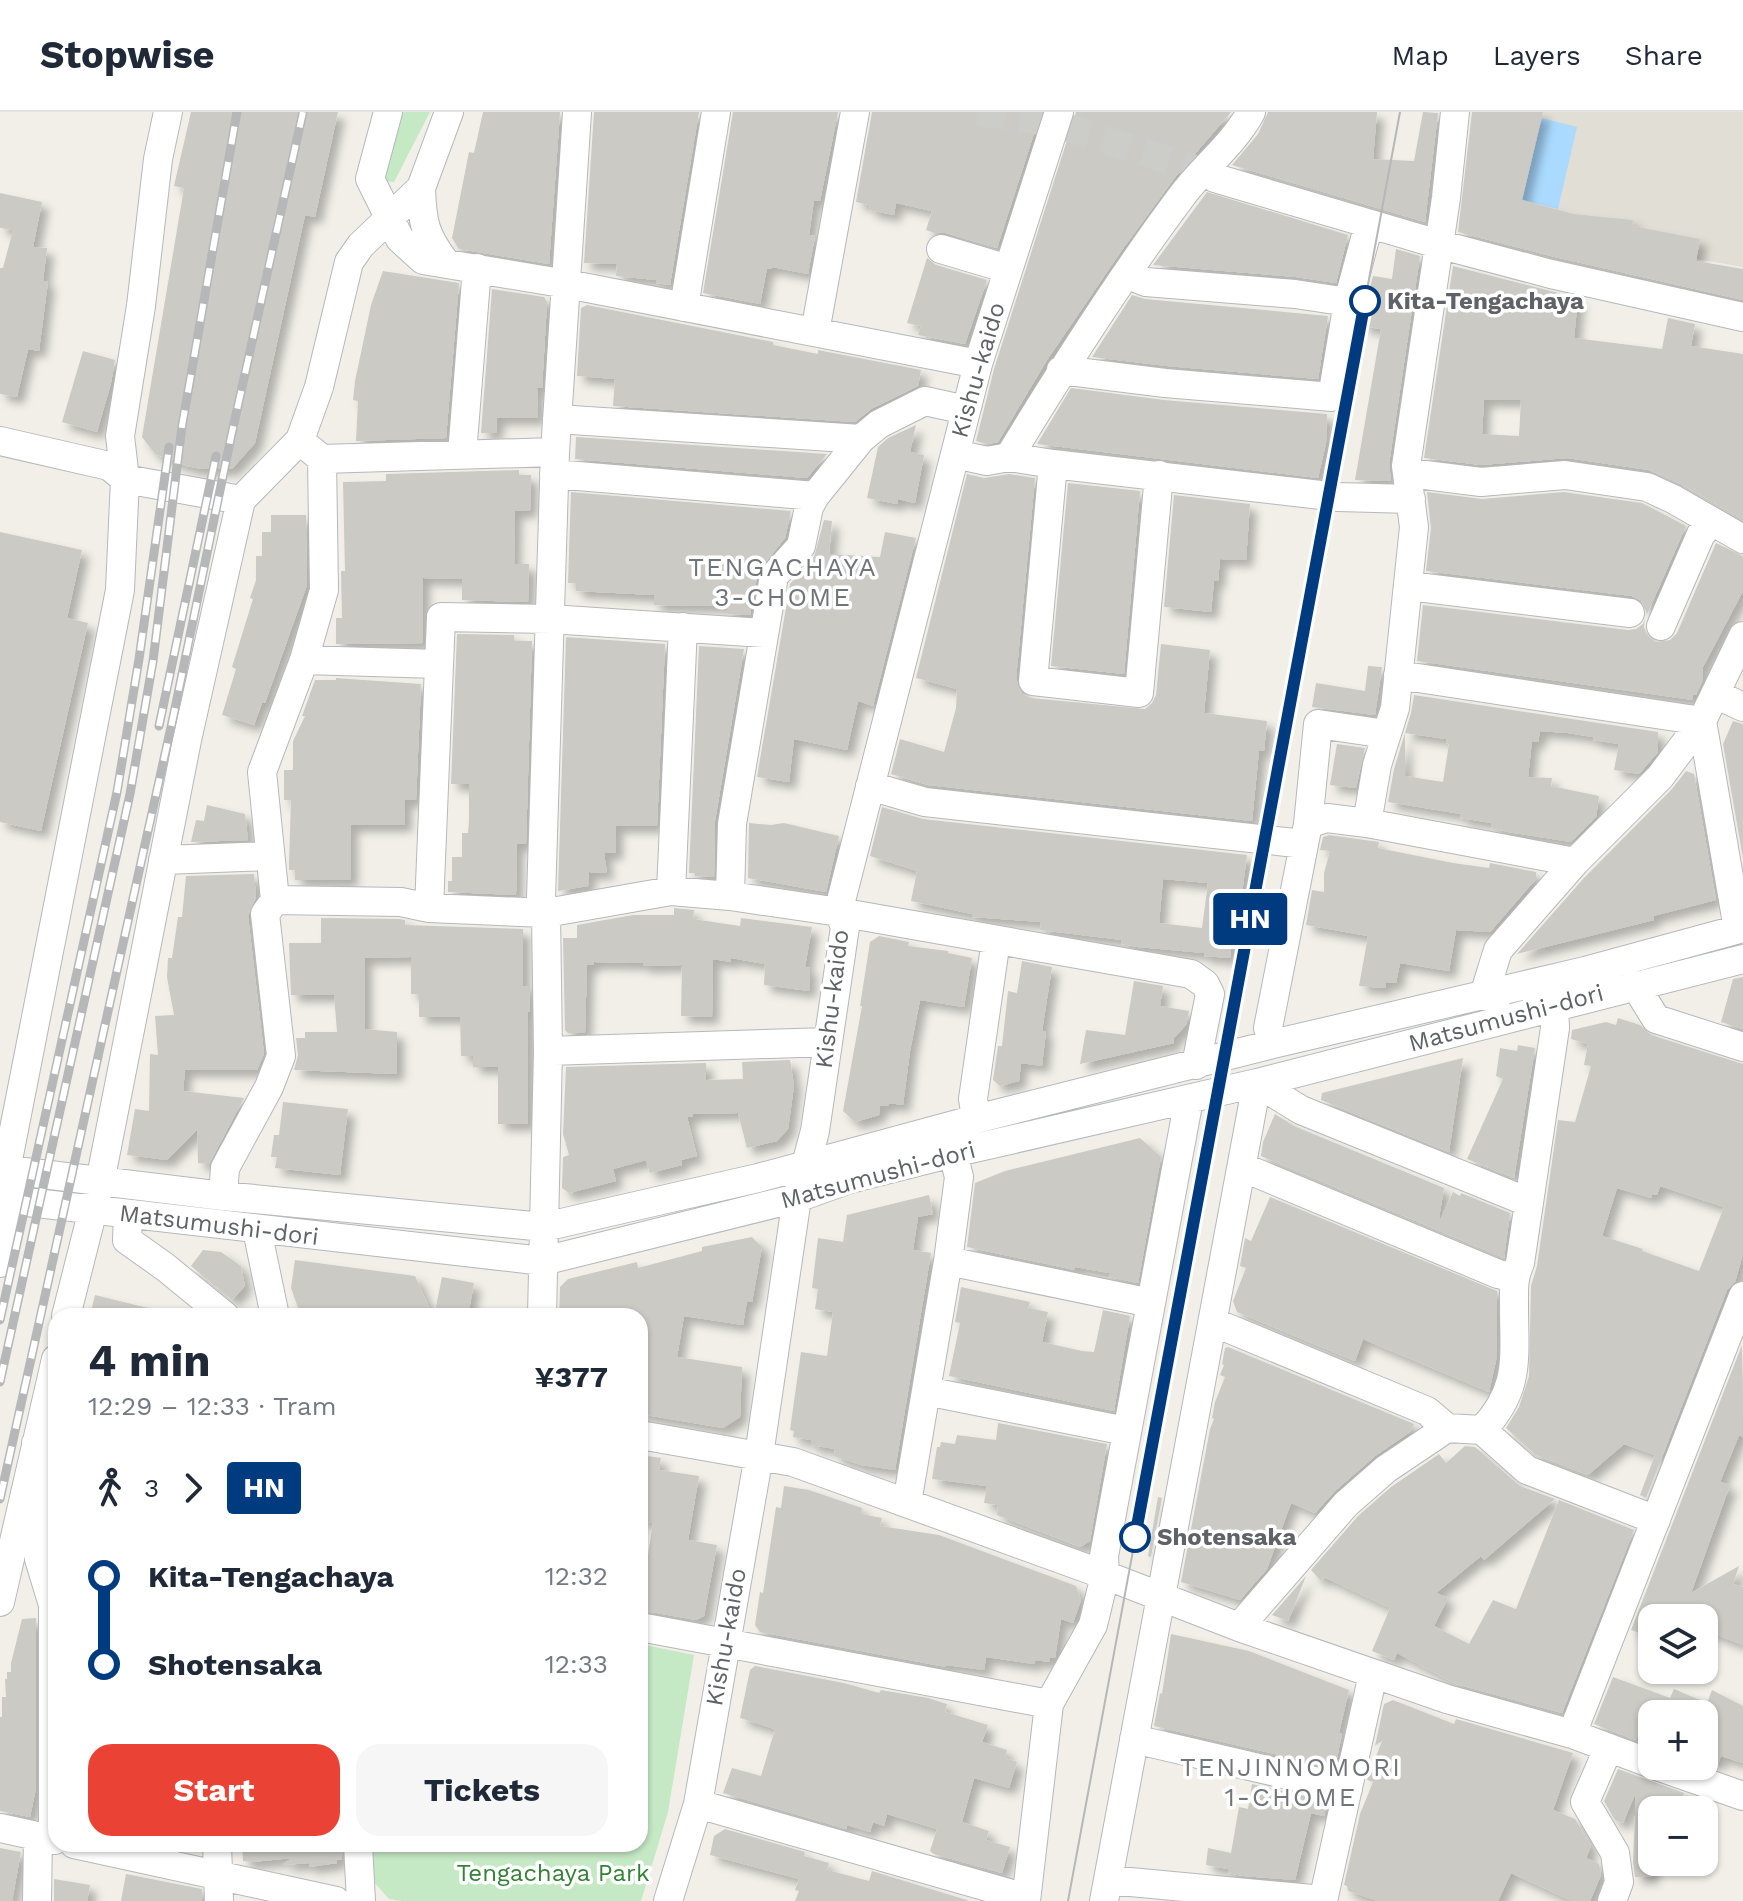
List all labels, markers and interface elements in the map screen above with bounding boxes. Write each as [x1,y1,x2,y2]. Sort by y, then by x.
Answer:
text: Stopwise [40,33,215,77]
text: Map [1392,39,1449,72]
text: Layers [1493,39,1581,72]
text: Share [1625,39,1703,72]
marker: Kita-Tengachaya [1350,286,1380,316]
place label: Kita-Tengachaya [1387,287,1584,315]
street label: Kishu-kaido [945,299,1011,441]
district label: TENGACHAYA 3-CHOME [688,552,878,612]
line badge: HN [1214,893,1286,945]
text: HN [1229,902,1271,935]
street label: Kishu-kaido [810,928,854,1070]
street label: Matsumushi-dori [1406,979,1606,1057]
street label: Matsumushi-dori [778,1136,978,1214]
street label: Matsumushi-dori [118,1199,320,1251]
text: 4 min [88,1335,211,1387]
text: ¥377 [535,1359,608,1394]
text: 12:29 – 12:33 · Tram [88,1391,337,1421]
icon: walk [88,1466,132,1510]
icon: forward [171,1466,215,1510]
text: HN [243,1471,285,1504]
text: 3 [144,1473,159,1503]
marker: Shotensaka [1120,1522,1150,1552]
place label: Shotensaka [1157,1523,1296,1551]
text: Kita-Tengachaya [148,1559,394,1594]
text: 12:32 [545,1561,608,1591]
street label: Kishu-kaido [700,1566,752,1708]
map controls [1638,1604,1718,1876]
button: layers [1638,1604,1718,1684]
text: Shotensaka [148,1647,322,1682]
text: 12:33 [545,1649,608,1679]
button: + [1638,1700,1718,1780]
button: Start [88,1744,340,1836]
button: Tickets [356,1744,608,1836]
district label: TENJINNOMORI 1-CHOME [1180,1752,1402,1812]
button: − [1638,1796,1718,1876]
park label: Tengachaya Park [456,1859,650,1887]

